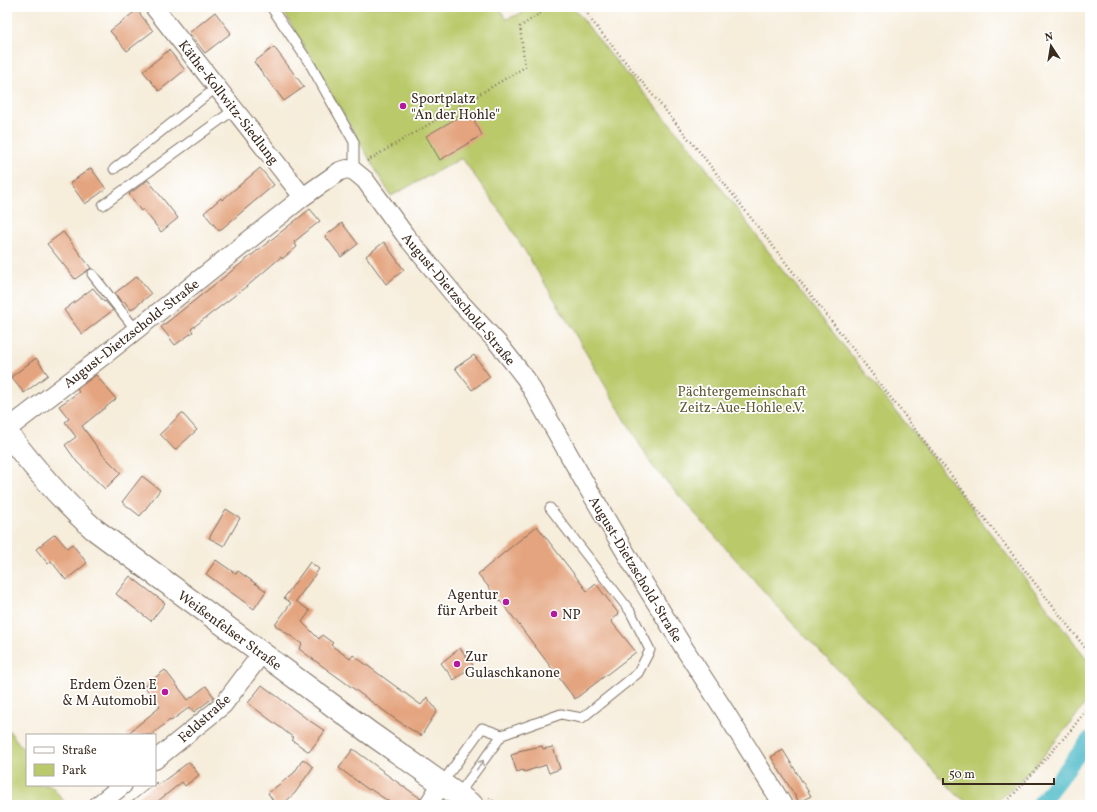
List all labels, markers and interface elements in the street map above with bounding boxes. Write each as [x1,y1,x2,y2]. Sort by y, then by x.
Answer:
north arrow [1031,26,1071,66]
text: N [1044,30,1055,46]
street label: Käthe-Kollwitz-Siedlung [173,37,282,169]
place label: Sportplatz "An der Hohle" [411,90,500,125]
marker: Sportplatz "An der Hohle" [398,101,408,111]
street label: August-Dietzschold-Straße [397,230,519,371]
street label: August-Dietzschold-Straße [60,275,204,393]
park label: Pächtergemeinschaft Zeitz-Aue-Hohle e.V. [678,383,807,418]
street label: August-Dietzschold-Straße [583,493,686,647]
place label: Agentur für Arbeit [437,586,498,621]
street label: Weißenfelser Straße [173,587,285,676]
marker: Agentur für Arbeit [501,597,511,607]
place label: NP [562,606,581,625]
marker: NP [549,609,559,619]
place label: Zur Gulaschkanone [465,648,560,683]
marker: Zur Gulaschkanone [452,659,462,669]
place label: Erdem Özen E & M Automobil [63,676,157,711]
marker: Erdem Özen E & M Automobil [160,687,170,697]
street label: Feldstraße [175,690,236,748]
legend [26,734,156,786]
text: Straße [62,743,97,759]
one-way arrow [476,760,484,771]
scale bar [943,760,1054,786]
text: Park [62,763,87,779]
text: 50 m [949,767,975,783]

